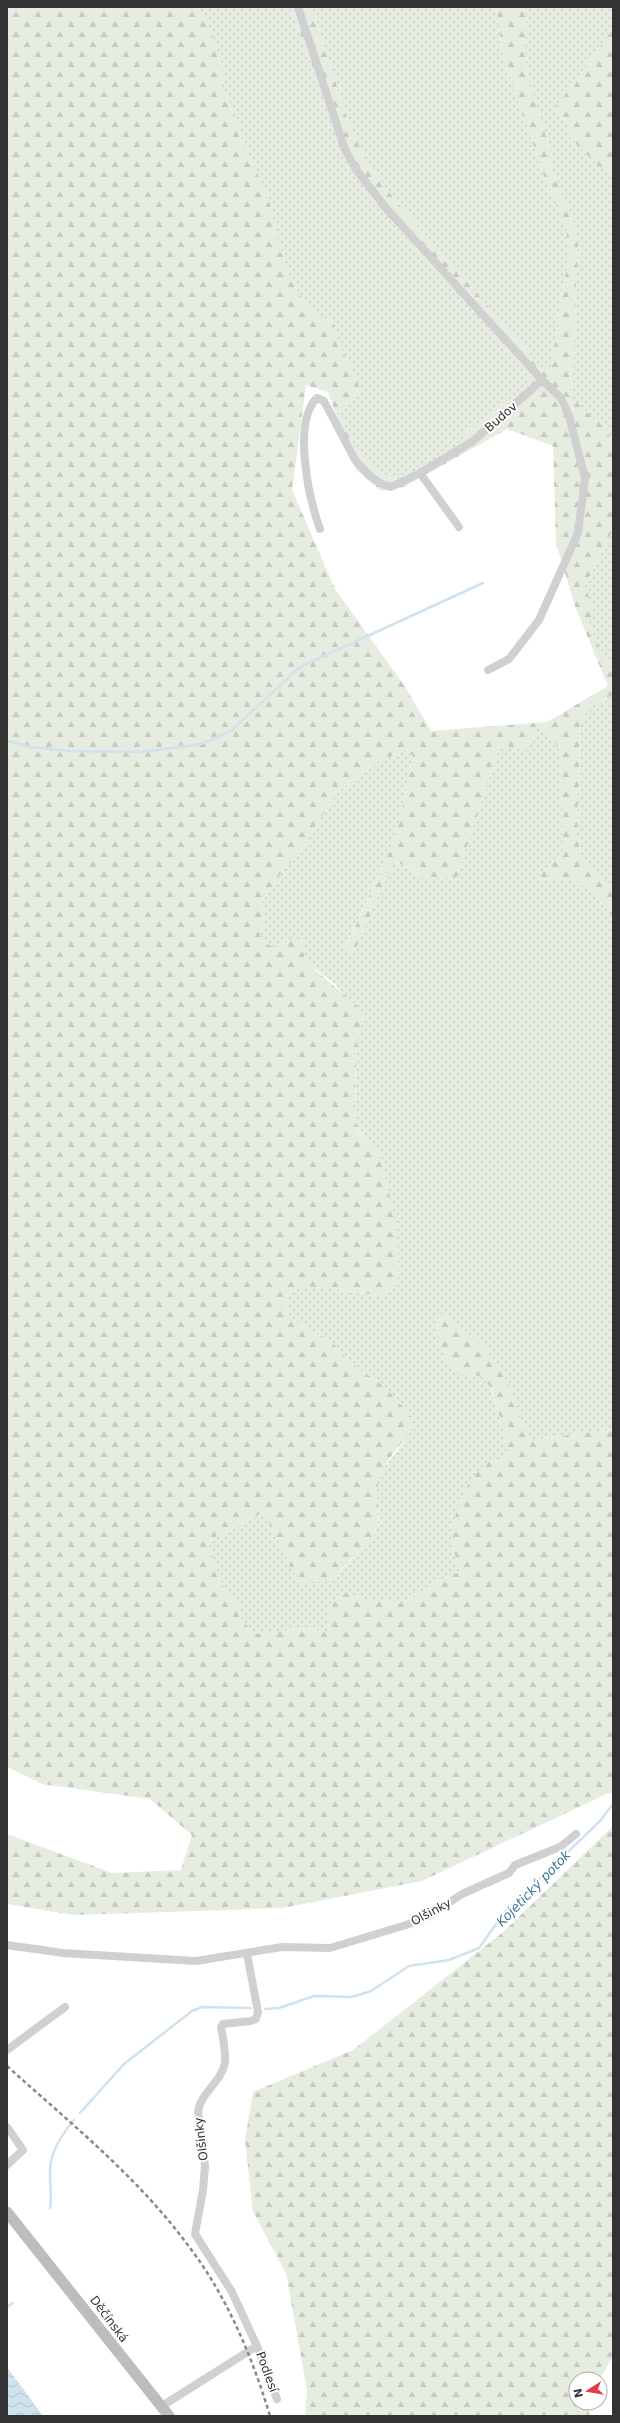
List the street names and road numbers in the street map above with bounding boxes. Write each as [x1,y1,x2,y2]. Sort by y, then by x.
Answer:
street label: Budov [482,399,520,435]
street label: Olšinky [408,1896,454,1928]
street label: Olšinky [191,2117,211,2161]
street label: Děčínská [87,2293,131,2345]
street label: Podlesí [253,2350,281,2395]

